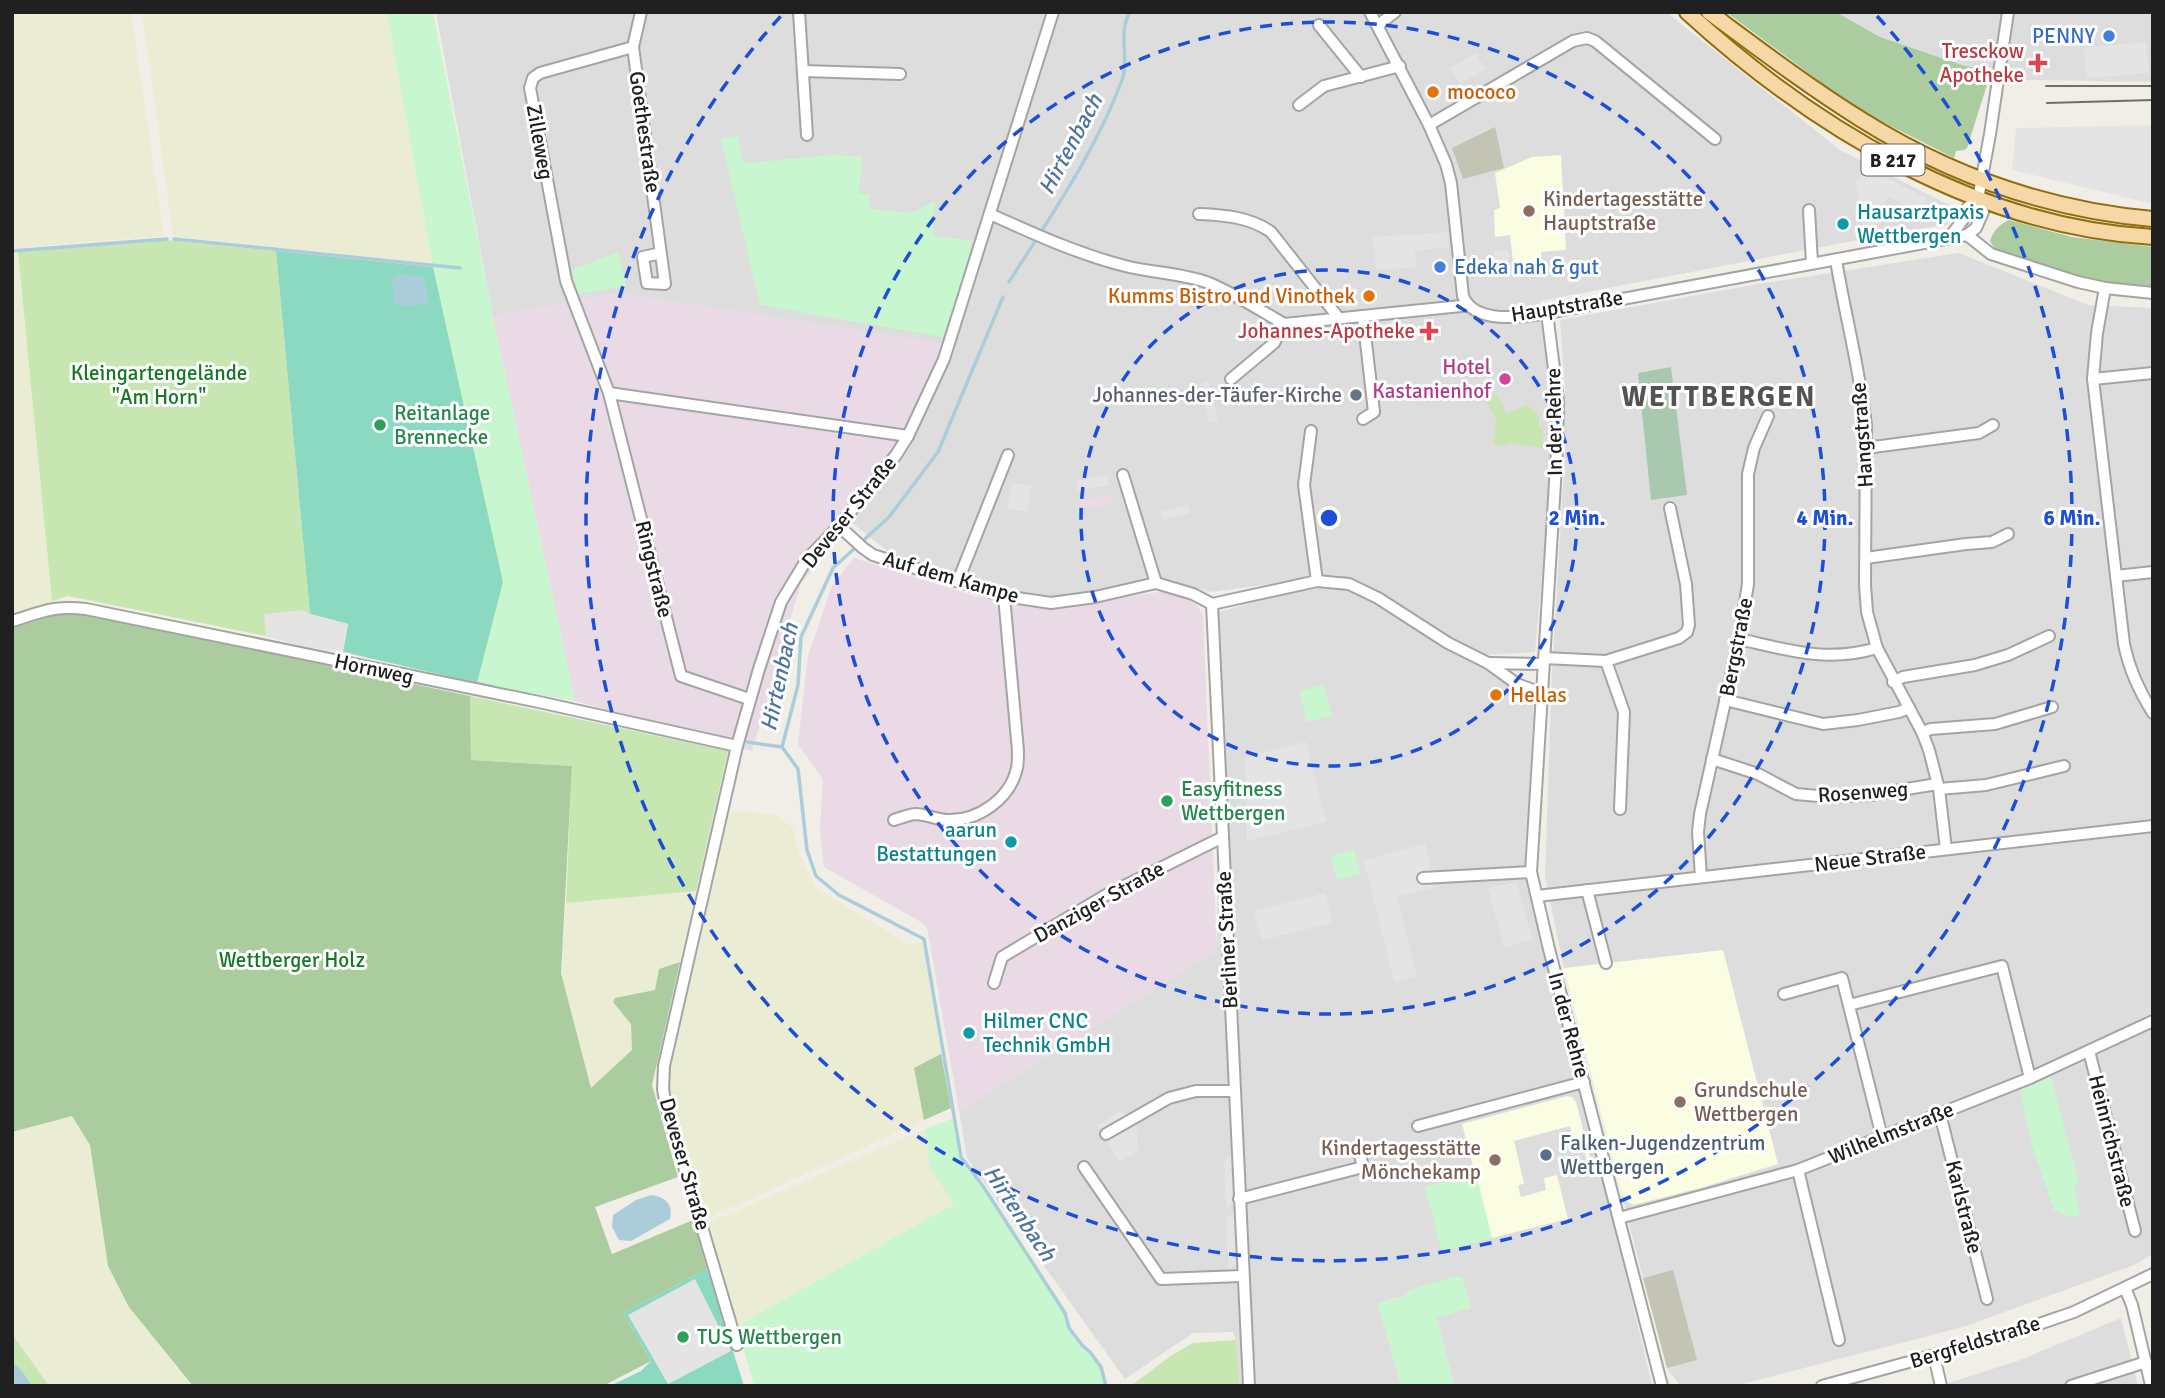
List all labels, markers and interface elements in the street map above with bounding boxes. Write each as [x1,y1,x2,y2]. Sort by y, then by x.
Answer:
place label: PENNY [2032,23,2095,49]
marker: PENNY [2101,28,2117,44]
place label: Tresckow Apotheke [1939,38,2024,88]
marker: Tresckow Apotheke [2030,55,2046,71]
street label: Goethestraße [624,69,666,195]
place label: mococo [1447,79,1516,105]
marker: mococo [1425,84,1441,100]
water label: Hirtenbach [1032,88,1110,199]
street label: Zilleweg [521,102,559,182]
road number: B 217 [1862,144,1924,176]
place label: Kindertagesstätte Hauptstraße [1543,186,1703,236]
place label: Hausarztpaxis Wettbergen [1857,199,1984,249]
marker: Kindertagesstätte Hauptstraße [1521,203,1537,219]
marker: Hausarztpaxis Wettbergen [1835,216,1851,232]
place label: Edeka nah & gut [1454,254,1599,280]
marker: Edeka nah & gut [1432,259,1448,275]
place label: Kumms Bistro und Vinothek [1108,283,1355,309]
street label: Hauptstraße [1509,284,1625,328]
marker: Kumms Bistro und Vinothek [1361,288,1377,304]
place label: Johannes-Apotheke [1238,318,1415,344]
marker: Johannes-Apotheke [1421,323,1437,339]
place label: Hotel Kastanienhof [1372,354,1492,404]
park label: Kleingartengelände "Am Horn" [71,360,247,410]
street label: In der Rehre [1540,368,1568,476]
marker: Hotel Kastanienhof [1497,371,1513,387]
district label: WETTBERGEN [1621,380,1817,414]
street label: Hangstraße [1845,381,1879,489]
place label: Johannes-der-Täufer-Kirche [1092,382,1342,408]
marker: Johannes-der-Täufer-Kirche [1348,387,1364,403]
place label: Reitanlage Brennecke [394,400,490,450]
marker: Reitanlage Brennecke [372,417,388,433]
street label: Deveser Straße [796,451,902,573]
text: 2 Min. [1548,505,1606,531]
text: 4 Min. [1796,505,1854,531]
text: 6 Min. [2043,505,2101,531]
centre of rings [1317,506,1341,530]
street label: Ringstraße [629,518,679,620]
street label: Auf dem Kampe [880,545,1022,609]
street label: Bergstraße [1714,595,1758,699]
water label: Hirtenbach [754,619,805,734]
street label: Hornweg [332,648,416,690]
place label: Hellas [1510,682,1567,708]
marker: Hellas [1488,687,1504,703]
place label: Easyfitness Wettbergen [1181,776,1285,826]
street label: Rosenweg [1817,776,1909,808]
marker: Easyfitness Wettbergen [1159,793,1175,809]
place label: aarun Bestattungen [876,817,997,867]
marker: aarun Bestattungen [1003,834,1019,850]
street label: Neue Straße [1813,838,1927,878]
street label: Danziger Straße [1029,855,1169,949]
street label: Berliner Straße [1210,870,1244,1010]
park label: Wettberger Holz [219,947,365,973]
street label: In der Rehre [1542,969,1596,1081]
place label: Hilmer CNC Technik GmbH [983,1008,1111,1058]
marker: Hilmer CNC Technik GmbH [961,1025,977,1041]
street label: Heinrichstraße [2083,1072,2141,1210]
place label: Grundschule Wettbergen [1694,1077,1808,1127]
marker: Grundschule Wettbergen [1672,1094,1688,1110]
street label: Deveser Straße [654,1095,716,1233]
street label: Wilhelmstraße [1824,1096,1958,1170]
place label: Falken-Jugendzentrum Wettbergen [1560,1130,1766,1180]
place label: Kindertagesstätte Mönchekamp [1321,1135,1481,1185]
marker: Falken-Jugendzentrum Wettbergen [1538,1147,1554,1163]
marker: Kindertagesstätte Mönchekamp [1487,1152,1503,1168]
street label: Karlstraße [1940,1158,1988,1256]
water label: Hirtenbach [977,1160,1063,1268]
street label: Bergfeldstraße [1907,1310,2043,1374]
place label: TUS Wettbergen [697,1324,842,1350]
marker: TUS Wettbergen [675,1329,691,1345]

